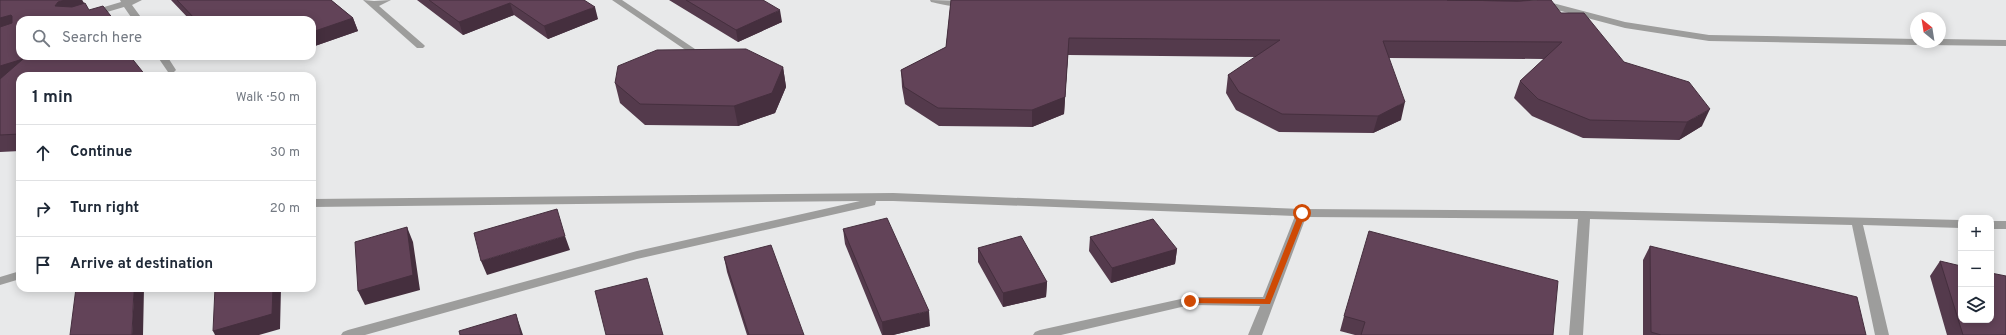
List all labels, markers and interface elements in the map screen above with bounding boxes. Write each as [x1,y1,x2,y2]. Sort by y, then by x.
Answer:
north arrow [1910,12,1946,48]
search box [16,16,316,60]
icon: search [30,27,52,49]
text: Search here [62,29,142,48]
text: 1 min [32,87,73,109]
text: Walk · 50 m [236,90,300,106]
icon: ahead [32,142,54,164]
text: Continue [70,143,132,162]
text: 30 m [270,145,300,161]
icon: right [32,198,54,220]
text: Turn right [70,199,139,218]
text: 20 m [270,201,300,217]
route start [1293,204,1311,222]
map controls [1958,215,1994,323]
button: + [1958,215,1994,251]
button: − [1958,251,1994,287]
icon: arrive [32,254,54,276]
text: Arrive at destination [70,255,213,274]
button: layers [1958,287,1994,323]
route end [1181,292,1199,310]

